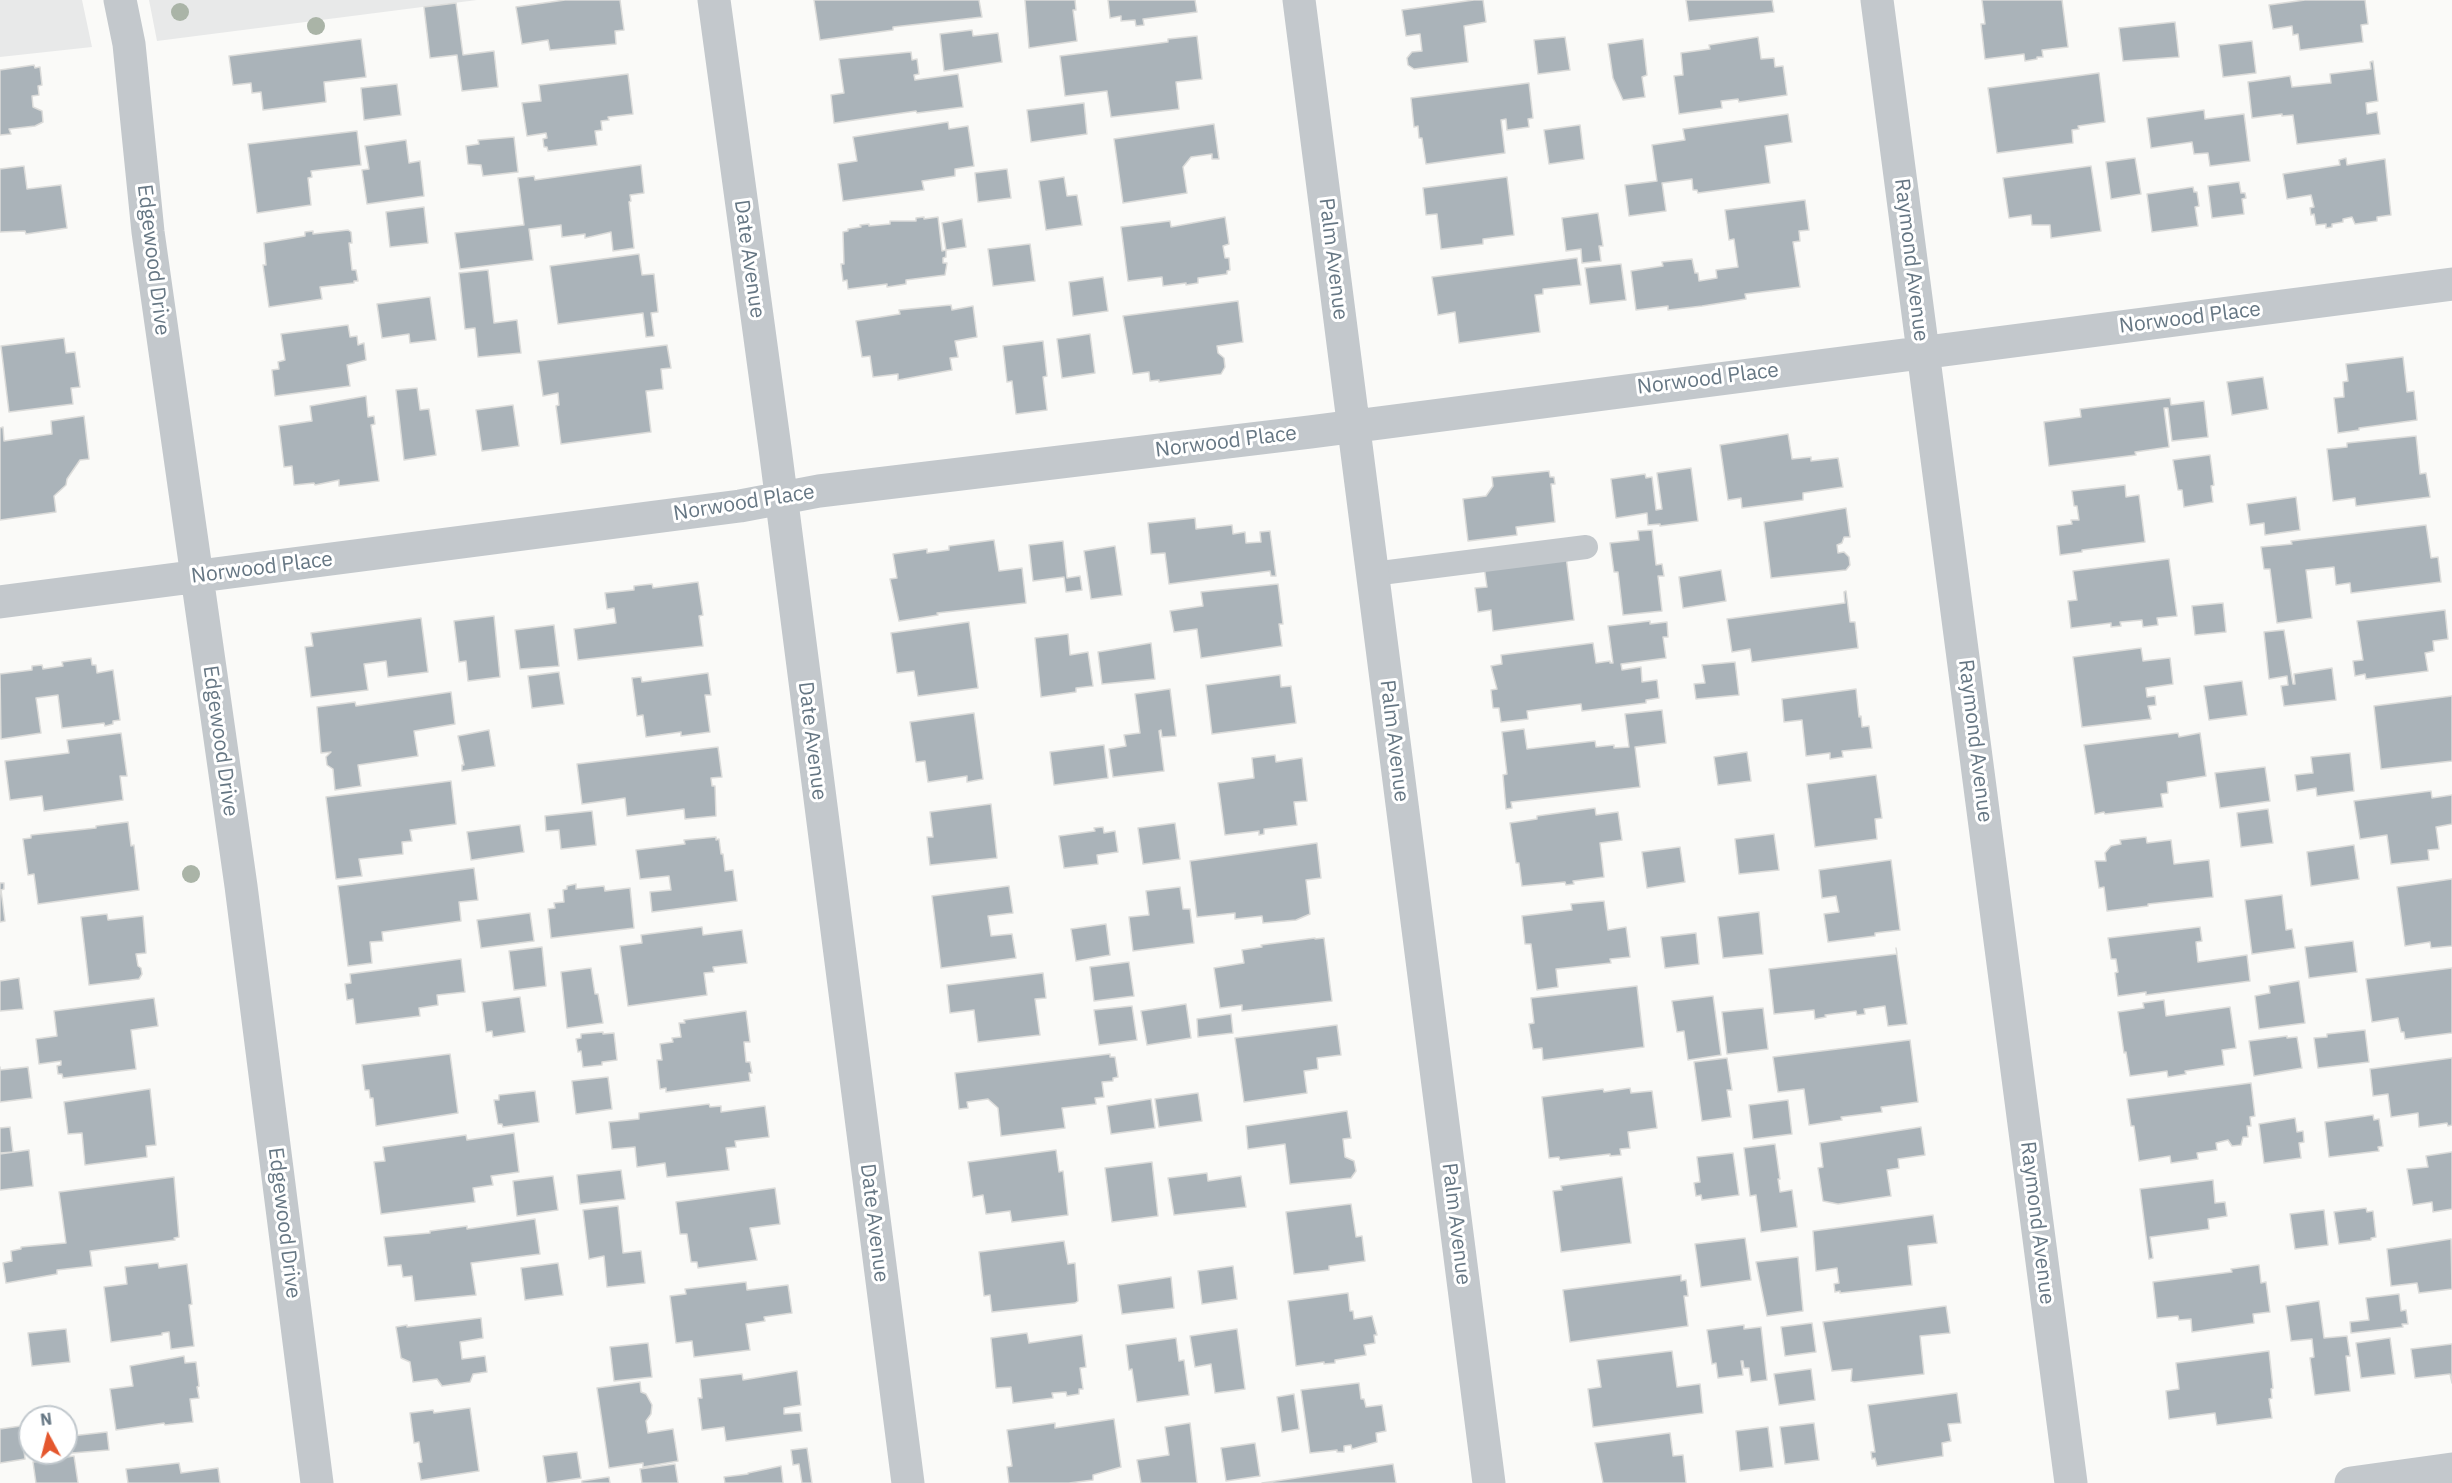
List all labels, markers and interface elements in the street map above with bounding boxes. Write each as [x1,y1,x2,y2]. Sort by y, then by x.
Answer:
street label: Raymond Avenue [1888,177,1934,343]
street label: Edgewood Drive [131,183,175,337]
street label: Palm Avenue [1313,196,1353,322]
street label: Date Avenue [728,198,770,320]
street label: Norwood Place [2118,297,2262,339]
street label: Norwood Place [1636,358,1780,400]
street label: Norwood Place [1154,421,1298,463]
street label: Norwood Place [672,479,816,527]
street label: Norwood Place [190,547,334,589]
street label: Raymond Avenue [1952,658,1998,824]
street label: Edgewood Drive [197,664,243,818]
street label: Palm Avenue [1374,678,1414,804]
street label: Date Avenue [792,680,832,802]
street label: Raymond Avenue [2014,1140,2060,1306]
street label: Edgewood Drive [262,1146,306,1300]
street label: Palm Avenue [1436,1161,1476,1287]
street label: Date Avenue [854,1162,894,1284]
north arrow [18,1405,78,1465]
text: N [39,1408,53,1430]

